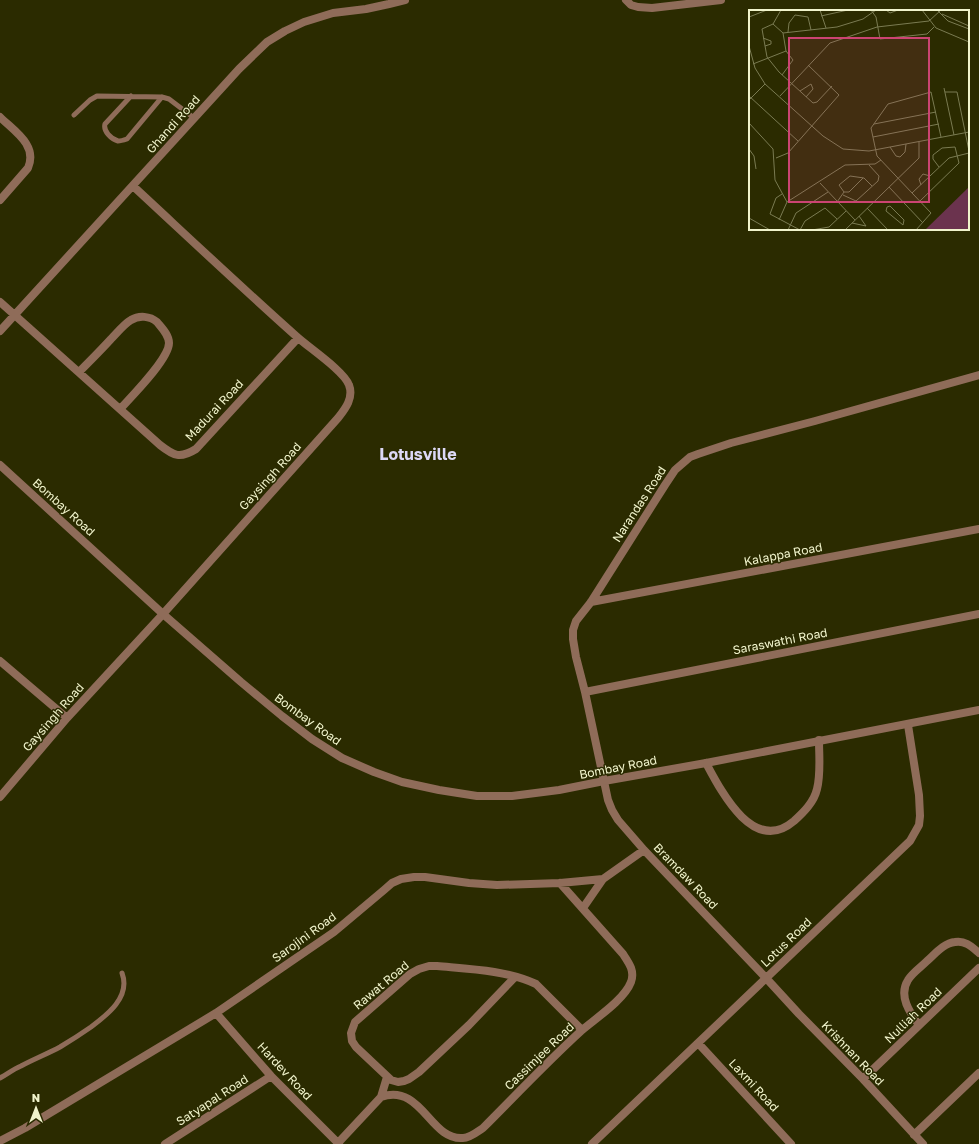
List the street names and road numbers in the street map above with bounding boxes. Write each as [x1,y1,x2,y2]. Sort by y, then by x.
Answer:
street label: Ghandi Road [143,92,203,156]
street label: Madurai Road [182,376,246,444]
street label: Gaysingh Road [236,439,304,513]
street label: Narandas Road [609,463,669,545]
street label: Bombay Road [30,475,98,539]
street label: Kalappa Road [743,539,823,569]
street label: Saraswathi Road [731,624,829,658]
street label: Gaysingh Road [19,680,87,754]
street label: Bombay Road [272,690,344,748]
street label: Bombay Road [578,752,658,782]
street label: Bramdaw Road [651,840,721,912]
street label: Sarojini Road [269,909,339,965]
street label: Lotus Road [758,914,814,970]
street label: Rawat Road [350,957,412,1013]
street label: Nulliah Road [881,984,945,1046]
street label: Krishnan Road [818,1018,888,1088]
street label: Cassimjee Road [501,1019,577,1093]
street label: Hardev Road [254,1039,316,1103]
street label: Laxmi Road [726,1056,782,1114]
street label: Satyapal Road [173,1071,251,1129]

